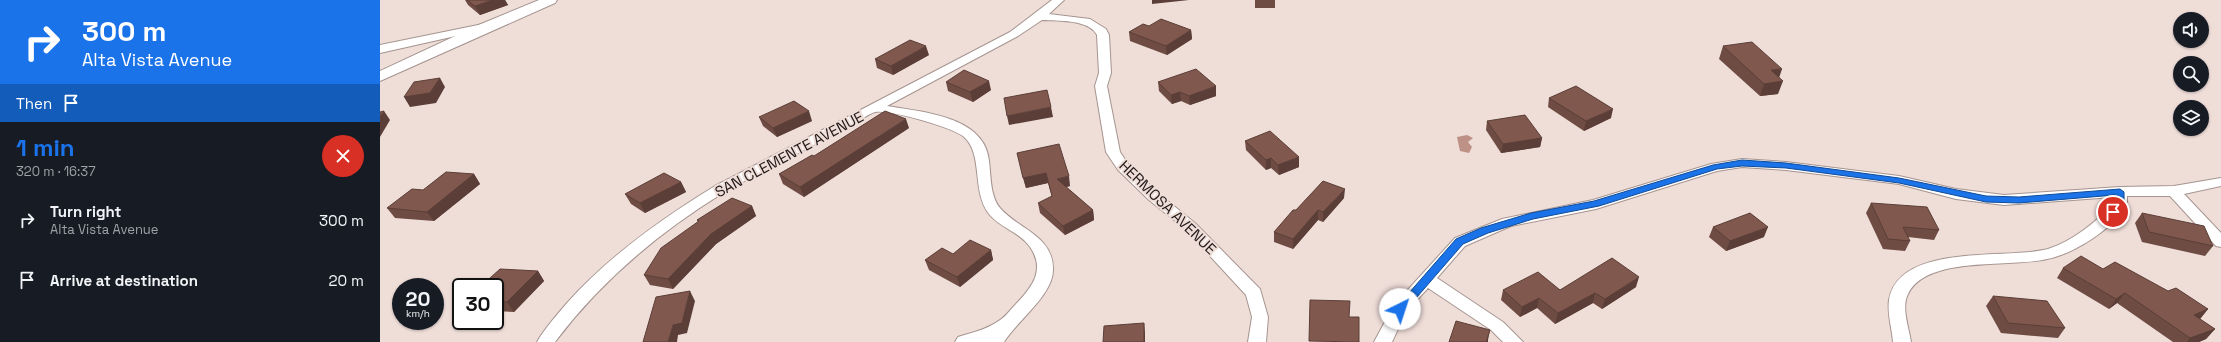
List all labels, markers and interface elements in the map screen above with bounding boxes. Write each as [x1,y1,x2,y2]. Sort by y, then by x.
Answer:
map controls [2173,12,2209,136]
button: sound [2173,12,2209,48]
text: 300 m [82,13,166,49]
icon: right [16,16,68,68]
text: Alta Vista Avenue [82,48,232,71]
button: search [2173,56,2209,92]
icon: arrive [60,92,82,114]
text: Then [16,94,52,113]
button: layers [2173,100,2209,136]
street label: SAN CLEMENTE AVENUE [711,107,867,201]
text: 1 min [16,132,75,163]
button: close [322,135,364,177]
street label: HERMOSA AVENUE [1116,156,1220,258]
text: 320 m · 16:37 [16,163,96,180]
pin [2096,195,2130,229]
icon: arrive [2102,201,2124,223]
text: Turn right [50,202,121,221]
icon: right [16,209,38,231]
text: 300 m [319,211,364,230]
text: Alta Vista Avenue [50,221,158,238]
icon: arrive [16,269,38,291]
text: Arrive at destination [50,271,198,290]
text: 20 m [329,271,364,290]
speed limit sign: 30 [452,278,504,330]
text: 20 [406,286,430,312]
position arrow [1379,288,1421,330]
text: km/h [406,307,430,320]

